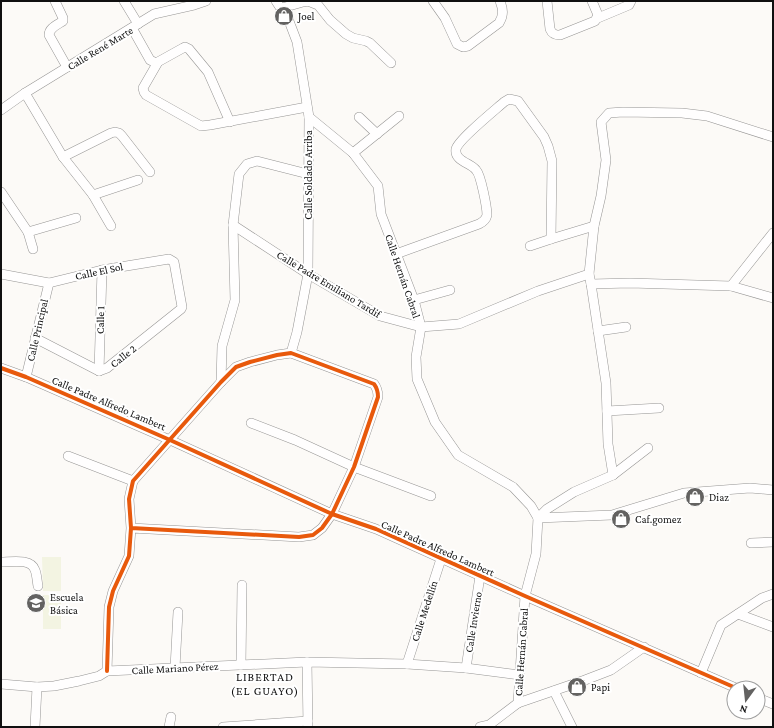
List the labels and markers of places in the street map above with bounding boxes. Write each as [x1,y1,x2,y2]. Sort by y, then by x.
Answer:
shop icon: Joel [273,5,295,27]
place label: Joel [297,10,315,23]
shop icon: Diaz [684,486,706,508]
place label: Diaz [709,491,729,503]
shop icon: Caf.gomez [610,508,632,530]
place label: Caf.gomez [635,513,682,526]
place label: Escuela Básica [50,591,84,616]
school or university icon: Escuela Básica [25,592,47,614]
shop icon: Papi [566,676,588,698]
place label: Papi [591,681,610,694]

